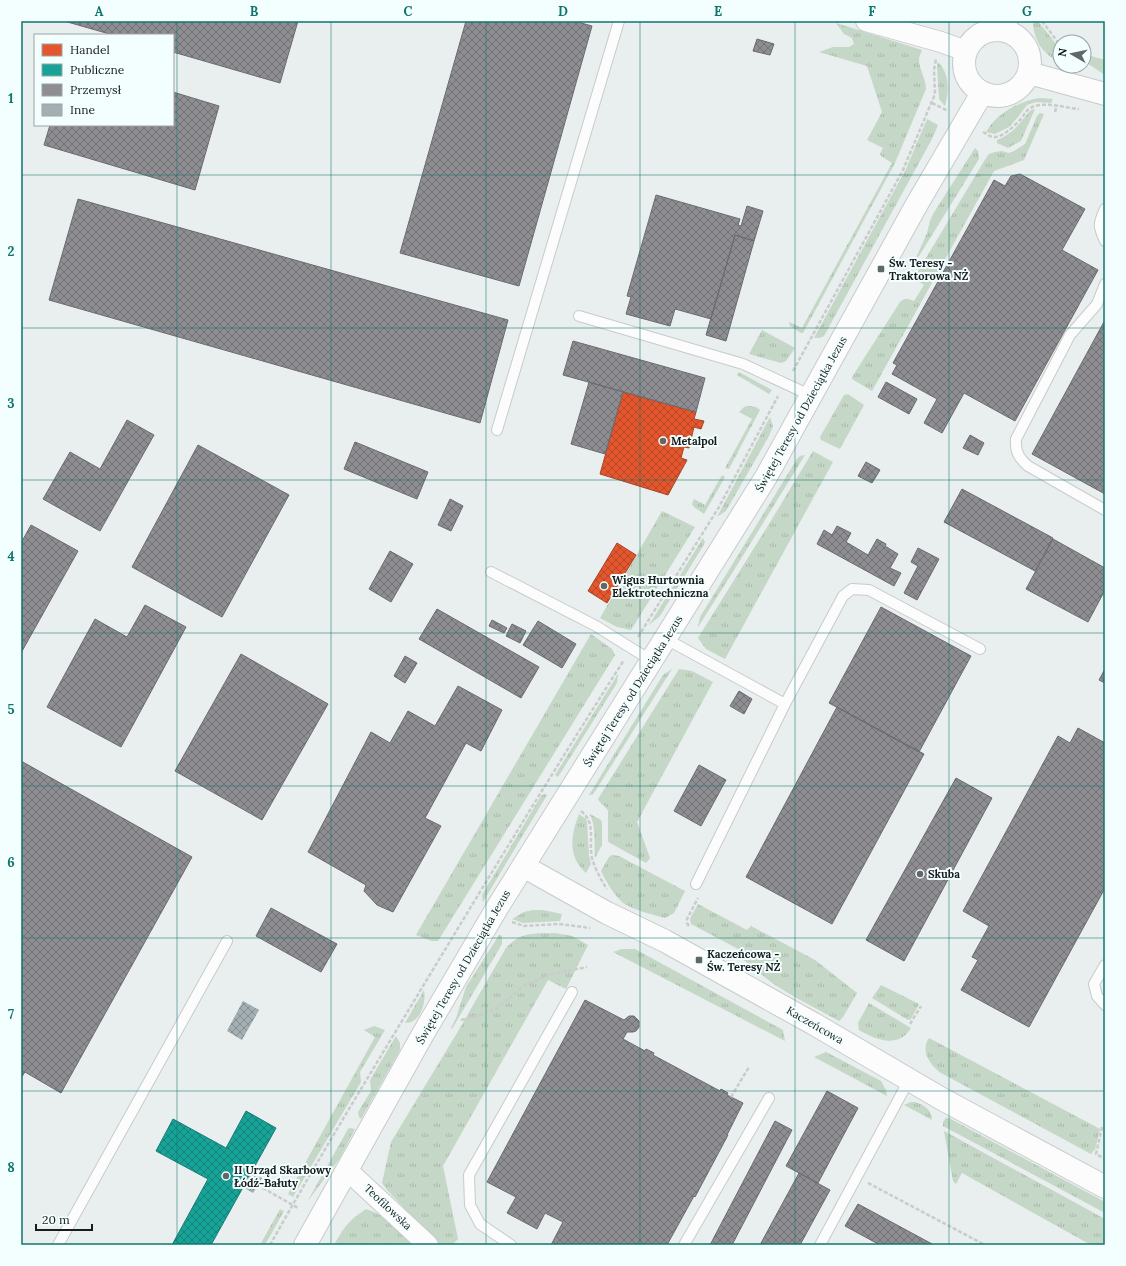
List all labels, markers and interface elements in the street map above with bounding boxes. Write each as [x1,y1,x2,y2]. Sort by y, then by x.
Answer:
text: A [95,3,104,20]
text: B [250,3,259,20]
text: C [404,3,413,20]
text: D [558,3,568,20]
text: E [714,3,722,20]
text: F [868,3,876,20]
text: G [1022,3,1032,20]
legend [34,34,174,126]
north arrow [1052,34,1092,74]
text: Handel [70,42,110,57]
text: N [1055,47,1070,58]
text: Publiczne [70,62,125,77]
text: Przemysł [70,82,122,97]
text: 1 [8,90,14,107]
text: Inne [70,102,95,117]
text: 2 [8,243,15,260]
place label: Św. Teresy - Traktorowa NŻ [889,256,969,283]
marker: Św. Teresy - Traktorowa NŻ [876,264,886,274]
street label: Świętej Teresy od Dzieciątka Jezus [752,334,850,494]
text: 3 [7,395,15,412]
place label: Metalpol [671,434,718,448]
marker: Metalpol [658,436,668,446]
text: 4 [7,548,15,565]
place label: Wigus Hurtownia Elektrotechniczna [612,573,709,600]
marker: Wigus Hurtownia Elektrotechniczna [599,581,609,591]
street label: Świętej Teresy od Dzieciątka Jezus [580,613,686,769]
text: 5 [7,701,15,718]
text: 6 [7,854,15,871]
place label: Skuba [928,867,960,881]
marker: Skuba [915,869,925,879]
street label: Świętej Teresy od Dzieciątka Jezus [413,887,513,1047]
place label: Kaczeńcowa - Św. Teresy NŻ [707,947,781,974]
marker: Kaczeńcowa - Św. Teresy NŻ [694,955,704,965]
street label: Kaczeńcowa [784,1003,846,1047]
text: 7 [8,1006,14,1023]
text: 8 [7,1159,15,1176]
place label: II Urząd Skarbowy Łódź-Bałuty [234,1163,332,1190]
marker: II Urząd Skarbowy Łódź-Bałuty [221,1171,231,1181]
street label: Teofilowska [361,1181,415,1233]
scale bar [36,1206,92,1232]
text: 20 m [42,1212,70,1227]

